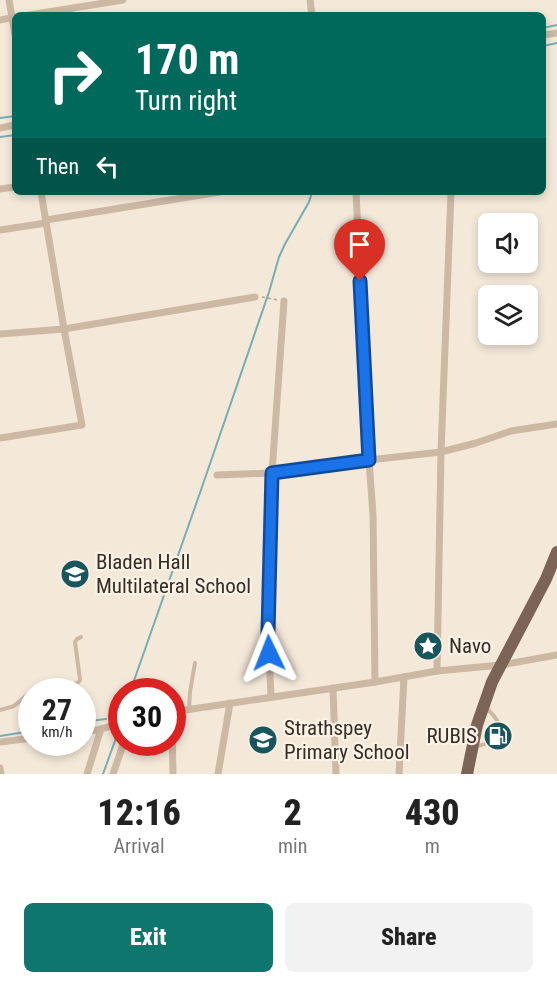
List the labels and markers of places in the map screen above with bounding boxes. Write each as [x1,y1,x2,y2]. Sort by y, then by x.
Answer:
pin [334,219,385,281]
place label: Bladen Hall Multilateral School [96,550,251,598]
school or university icon: Bladen Hall Multilateral School [59,558,91,590]
place icon: Navo [412,630,444,662]
place label: Navo [449,634,491,658]
place label: Strathspey Primary School [284,716,410,764]
fuel station icon: RUBIS [482,720,514,752]
school or university icon: Strathspey Primary School [247,724,279,756]
place label: RUBIS [426,724,477,748]

